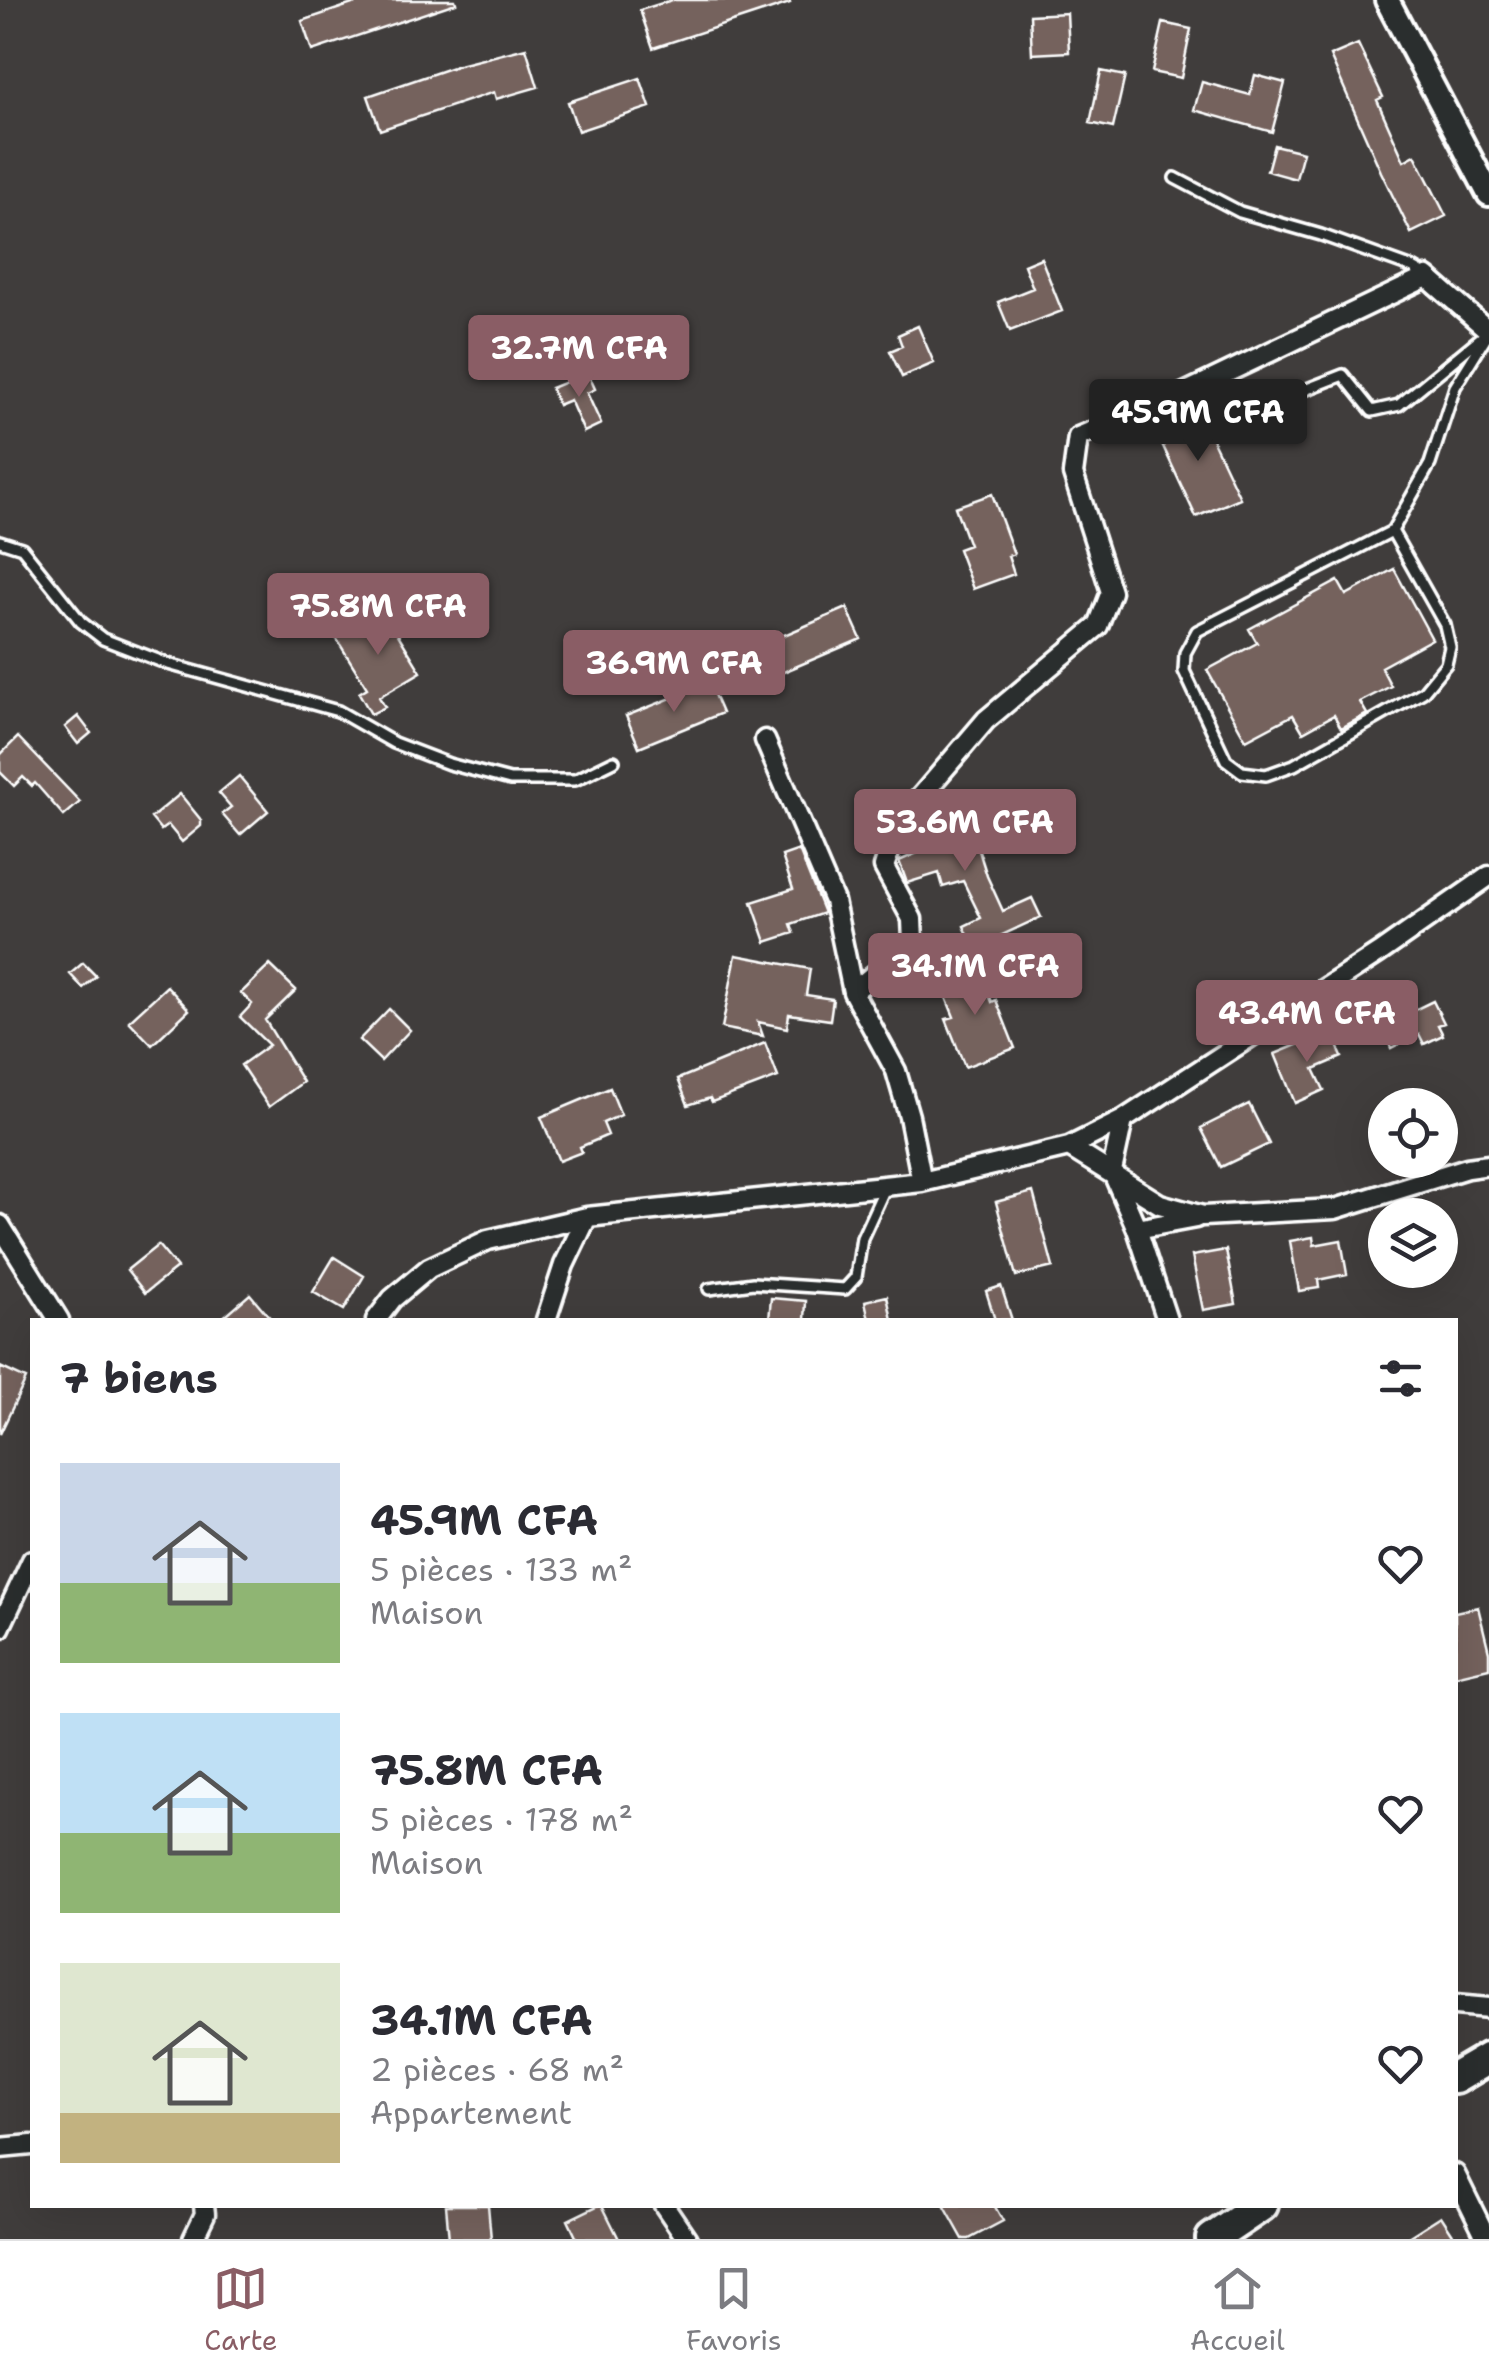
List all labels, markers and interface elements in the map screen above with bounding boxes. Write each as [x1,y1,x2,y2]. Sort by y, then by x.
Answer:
pin: 32.7M CFA [465,315,693,400]
text: 32.7M CFA [490,326,668,369]
pin: 45.9M CFA [1084,379,1312,464]
text: 45.9M CFA [1111,390,1285,433]
pin: 75.8M CFA [264,573,492,658]
text: 75.8M CFA [289,584,467,627]
pin: 36.9M CFA [560,630,788,715]
text: 36.9M CFA [585,641,763,684]
pin: 53.6M CFA [851,789,1079,874]
text: 53.6M CFA [876,800,1054,843]
pin: 34.1M CFA [861,933,1089,1018]
text: 34.1M CFA [890,944,1060,987]
pin: 43.4M CFA [1193,980,1421,1065]
text: 43.4M CFA [1218,991,1396,1034]
map controls [1368,1088,1458,1288]
button: locate [1368,1088,1458,1178]
button: layers [1368,1198,1458,1288]
text: 7 biens [60,1350,218,1406]
icon: filters [1373,1351,1428,1406]
text: 45.9M CFA [370,1492,598,1548]
icon: home [140,1503,260,1623]
icon: heart [1373,1536,1428,1591]
text: 5 pièces · 133 m² [370,1548,632,1591]
text: Maison [370,1591,483,1634]
text: 75.8M CFA [370,1742,603,1798]
icon: home [140,1753,260,1873]
icon: heart [1373,1786,1428,1841]
text: 5 pièces · 178 m² [370,1798,633,1841]
text: Maison [370,1841,483,1884]
text: 34.1M CFA [370,1992,593,2048]
icon: home [140,2003,260,2123]
icon: heart [1373,2036,1428,2091]
text: 2 pièces · 68 m² [370,2048,624,2091]
text: Appartement [370,2091,572,2134]
tab: Carte [204,2261,278,2359]
tab: Favoris [686,2261,782,2359]
tab: Accueil [1190,2261,1285,2359]

